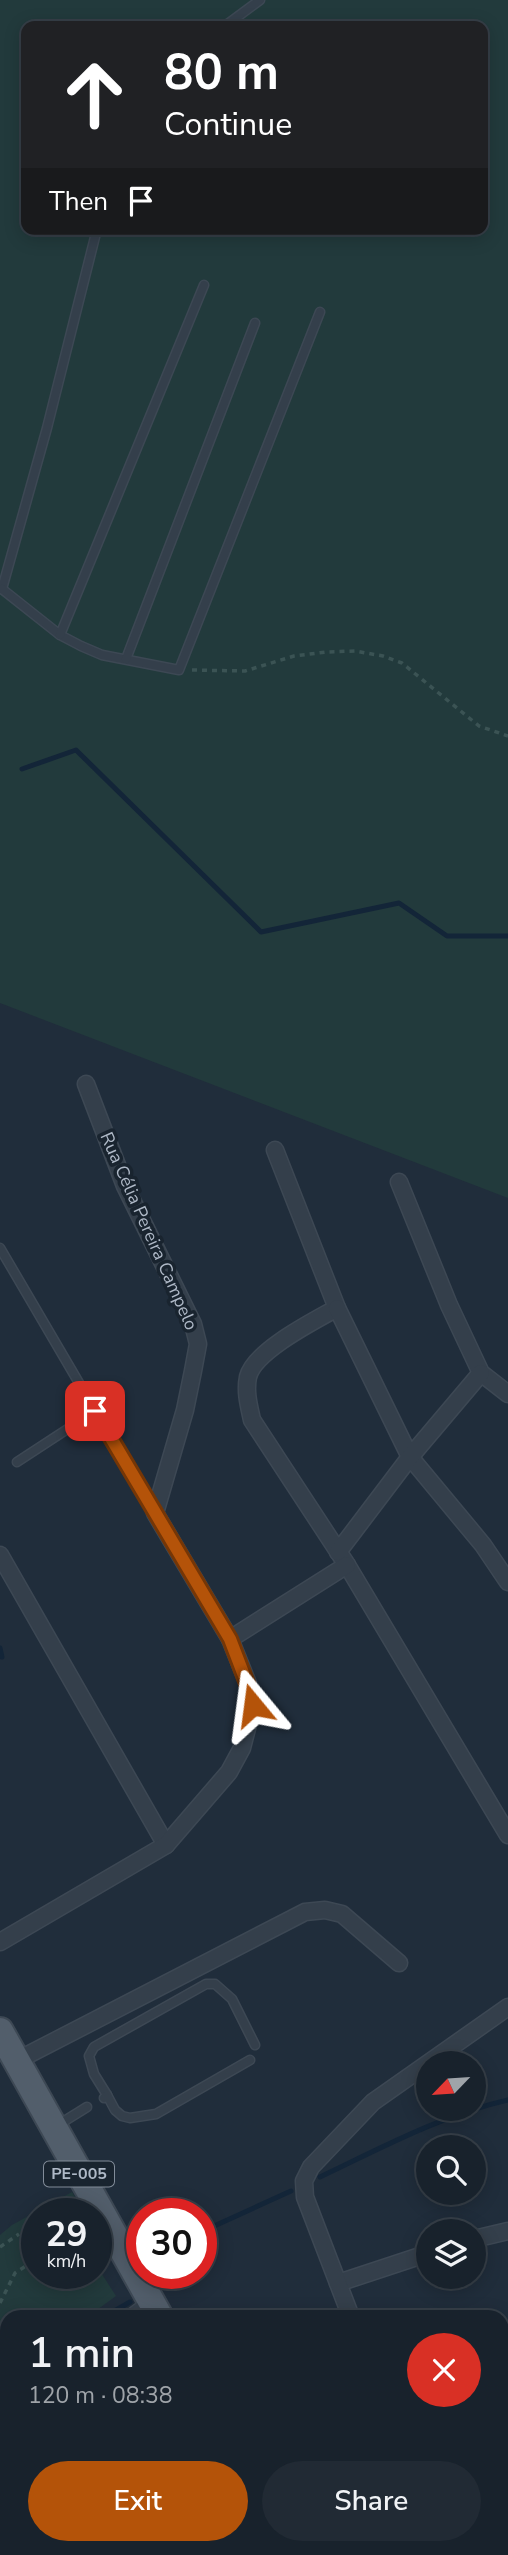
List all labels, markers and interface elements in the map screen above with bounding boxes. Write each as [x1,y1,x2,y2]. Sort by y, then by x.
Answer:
text: 80 m [164,39,279,106]
icon: ahead [49,49,140,140]
text: Continue [164,103,292,146]
icon: arrive [122,182,160,220]
text: Then [49,184,108,219]
street label: Rua Célia Pereira Campelo [94,1128,204,1334]
pin [65,1381,125,1441]
icon: arrive [76,1392,114,1430]
position arrow [216,1668,290,1742]
north arrow [416,2051,486,2121]
map controls [416,2051,486,2289]
button: search [416,2135,486,2205]
road number: PE-005 [44,2162,114,2186]
speed limit sign: 30 [126,2198,217,2289]
text: 29 [45,2211,88,2258]
button: layers [416,2219,486,2289]
text: km/h [47,2249,86,2273]
text: 1 min [28,2325,135,2382]
button: close [407,2333,481,2407]
text: 120 m · 08:38 [28,2380,173,2411]
button: Exit [28,2461,248,2541]
button: Share [262,2461,481,2541]

